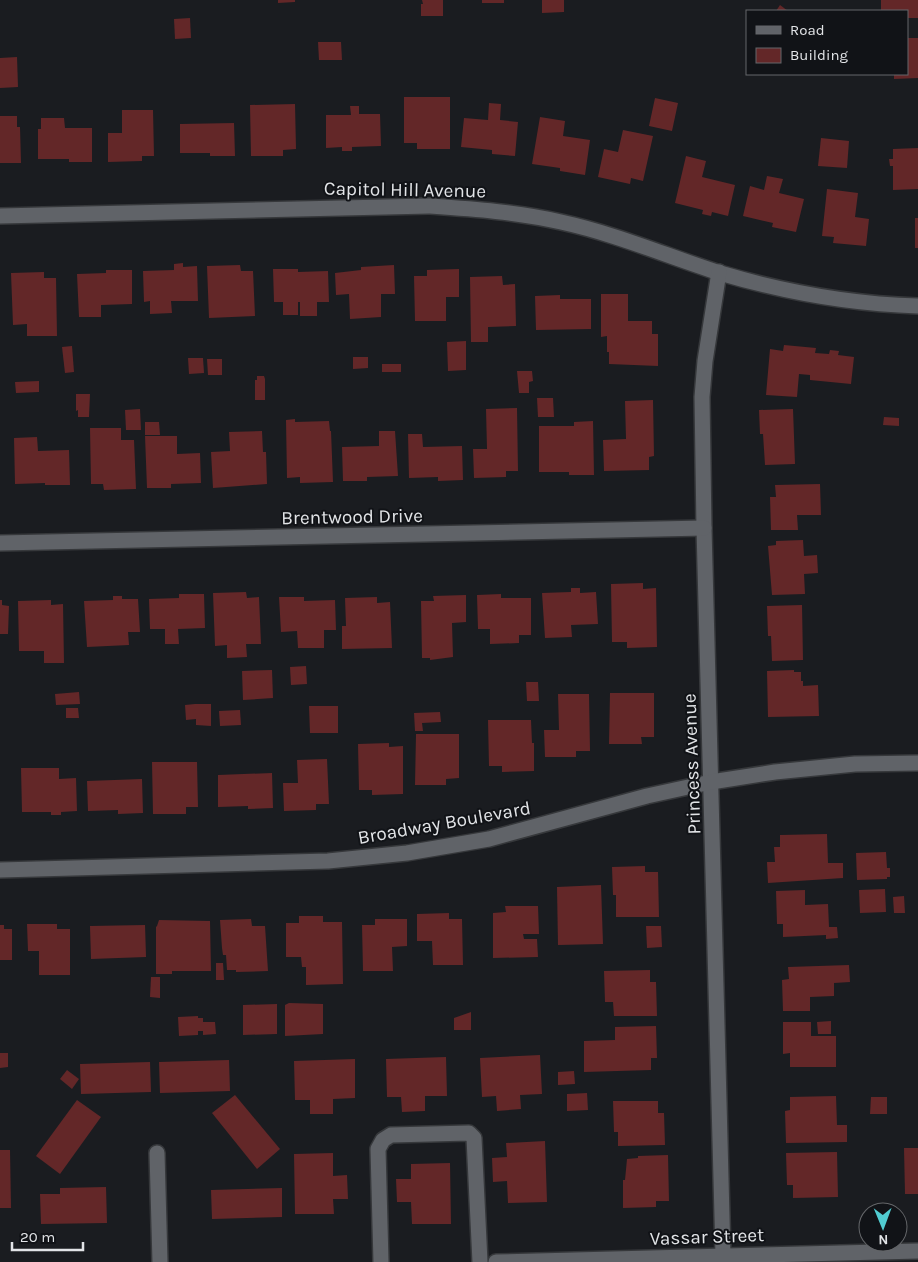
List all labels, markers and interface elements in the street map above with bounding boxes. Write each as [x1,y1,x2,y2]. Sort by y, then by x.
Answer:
legend [746,10,908,75]
text: Road [790,21,825,39]
text: Building [790,46,848,64]
street label: Capitol Hill Avenue [324,178,486,202]
street label: Brentwood Drive [281,505,423,529]
street label: Princess Avenue [679,693,705,835]
street label: Broadway Boulevard [356,797,532,849]
north arrow [858,1202,908,1252]
scale bar [12,1220,84,1252]
street label: Vassar Street [649,1224,765,1250]
text: 20 m [20,1228,55,1246]
text: N [878,1231,888,1248]

